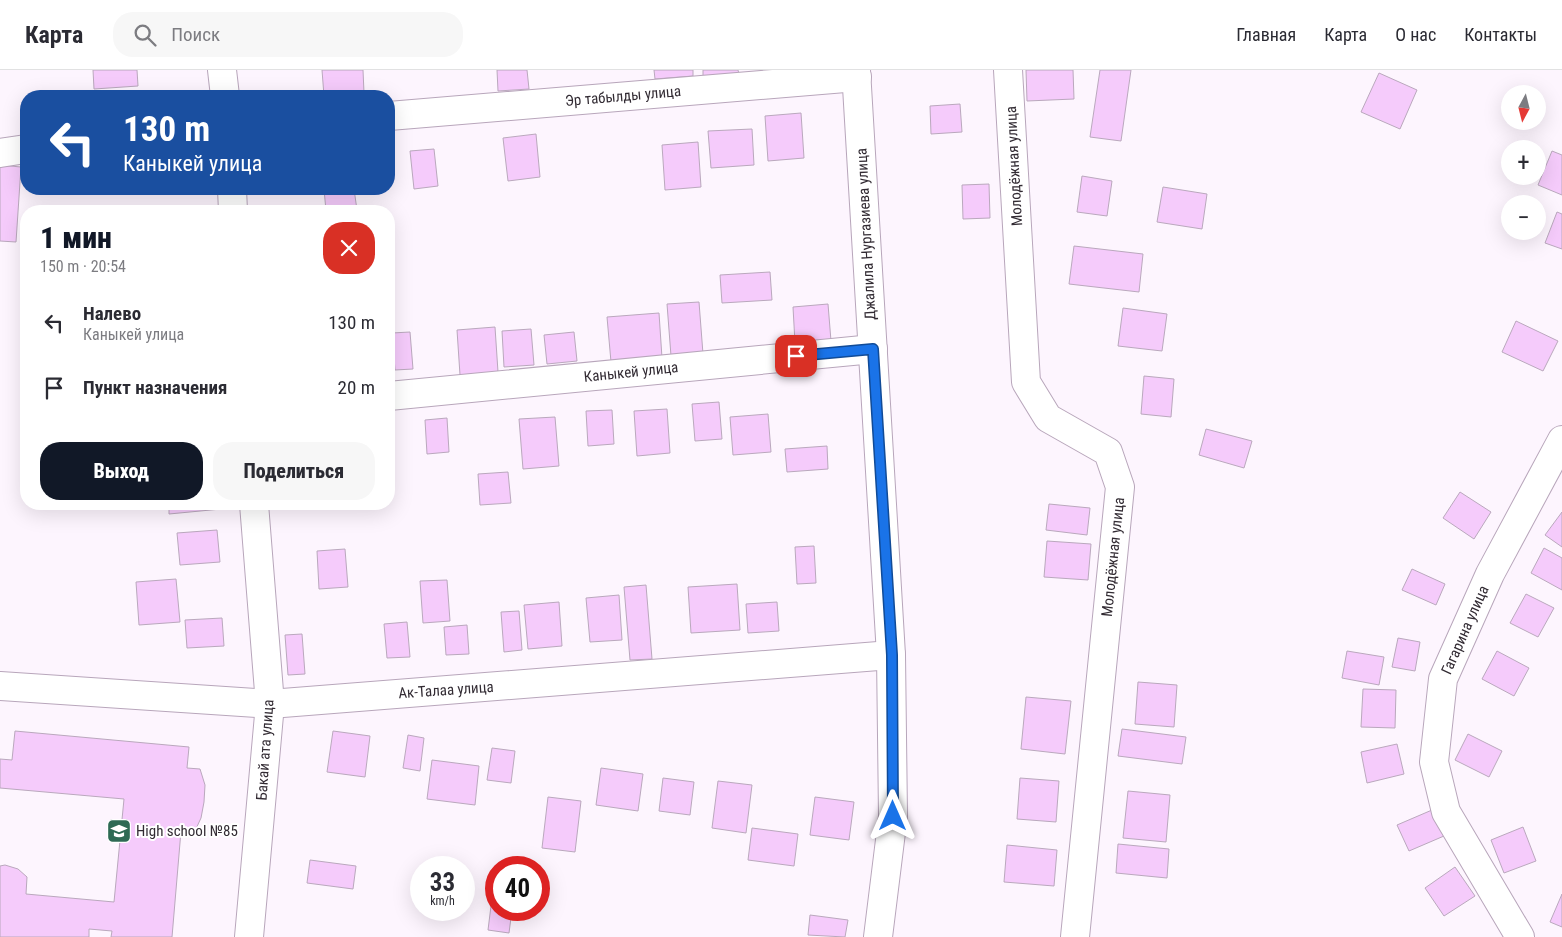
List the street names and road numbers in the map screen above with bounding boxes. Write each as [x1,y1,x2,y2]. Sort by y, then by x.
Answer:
street label: Эр табылды улица [564,82,682,110]
street label: Молодёжная улица [1002,106,1026,226]
street label: Джалила Нургазиева улица [853,148,879,320]
street label: Каныкей улица [583,358,679,386]
street label: Молодёжная улица [1098,496,1128,618]
street label: Гагарина улица [1437,583,1493,677]
street label: Ак-Талаа улица [398,678,494,702]
street label: Бакай ата улица [252,699,278,801]

